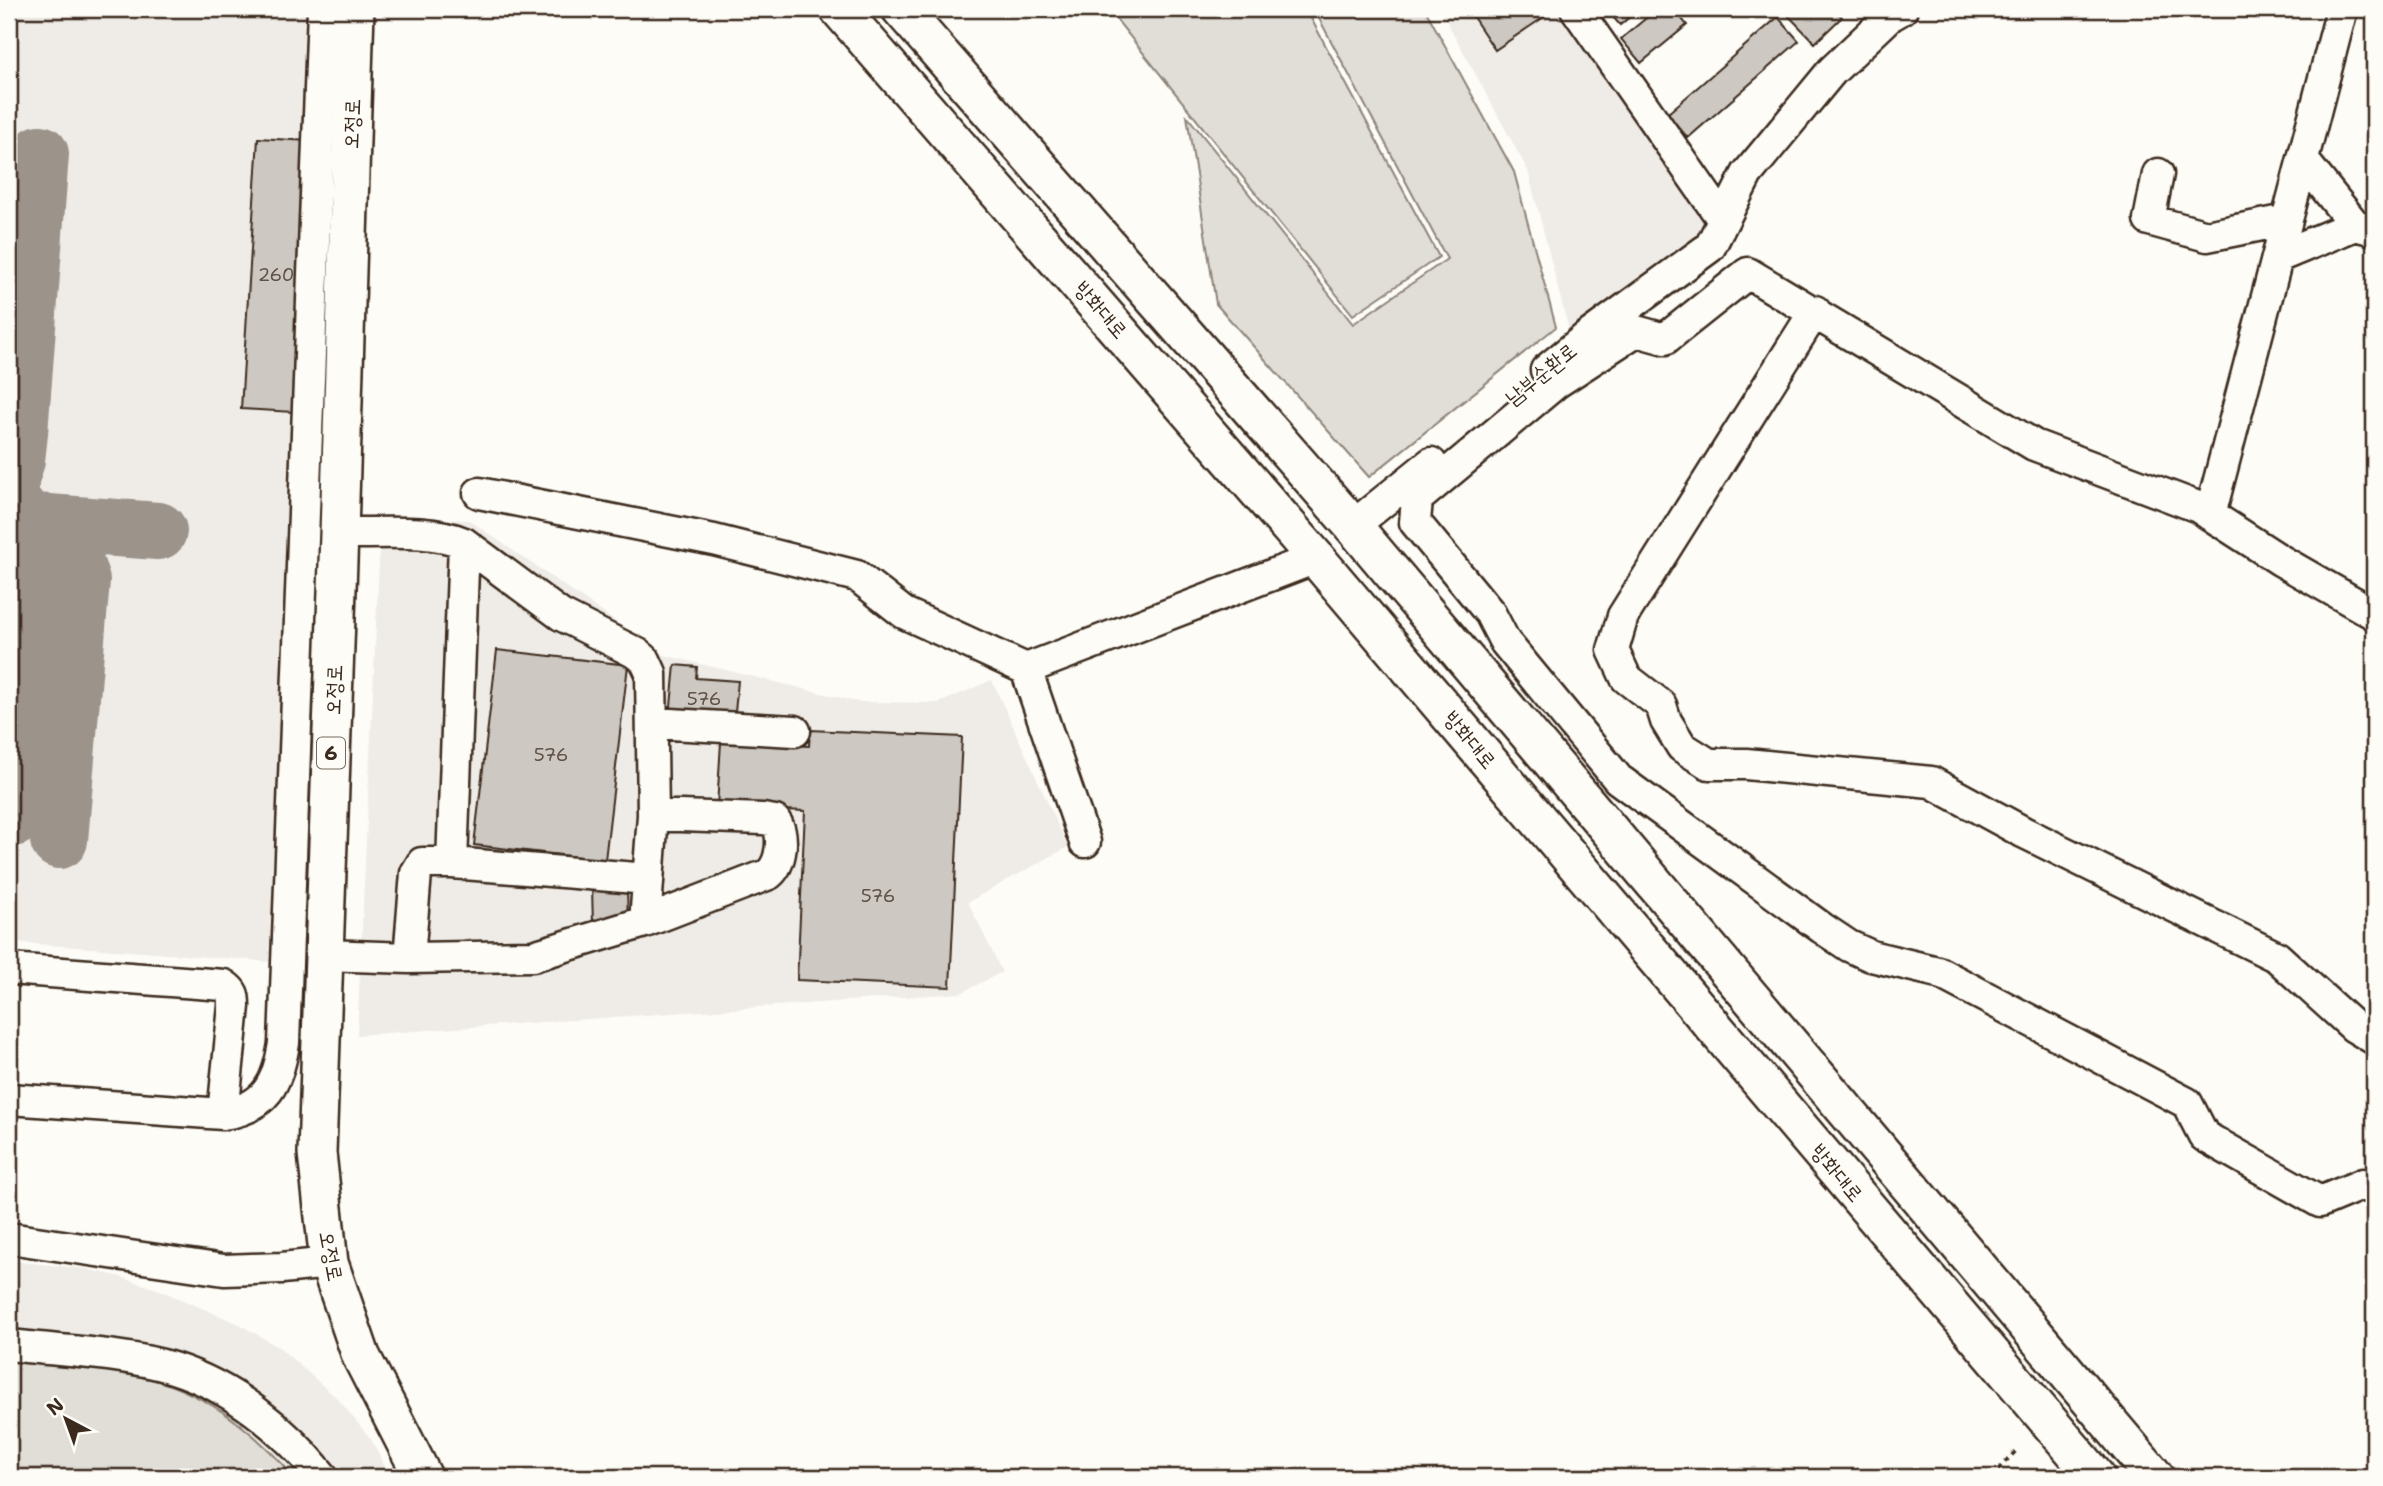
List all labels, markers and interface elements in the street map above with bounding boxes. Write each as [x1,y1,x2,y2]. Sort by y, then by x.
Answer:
street label: 오정로 [337,98,367,150]
house number: 260 [258,263,294,287]
street label: 방화대로 [1068,275,1134,345]
street label: 남부순환로 [1499,337,1583,411]
street label: 오정로 [319,664,349,716]
house number: 576 [687,687,721,711]
street label: 방화대로 [1438,705,1502,775]
road number: 6 [317,738,345,768]
house number: 576 [534,743,568,767]
house number: 576 [861,884,895,908]
street label: 방화대로 [1805,1138,1869,1208]
street label: 오정로 [312,1228,350,1284]
north arrow [32,1384,102,1454]
text: N [41,1392,69,1421]

